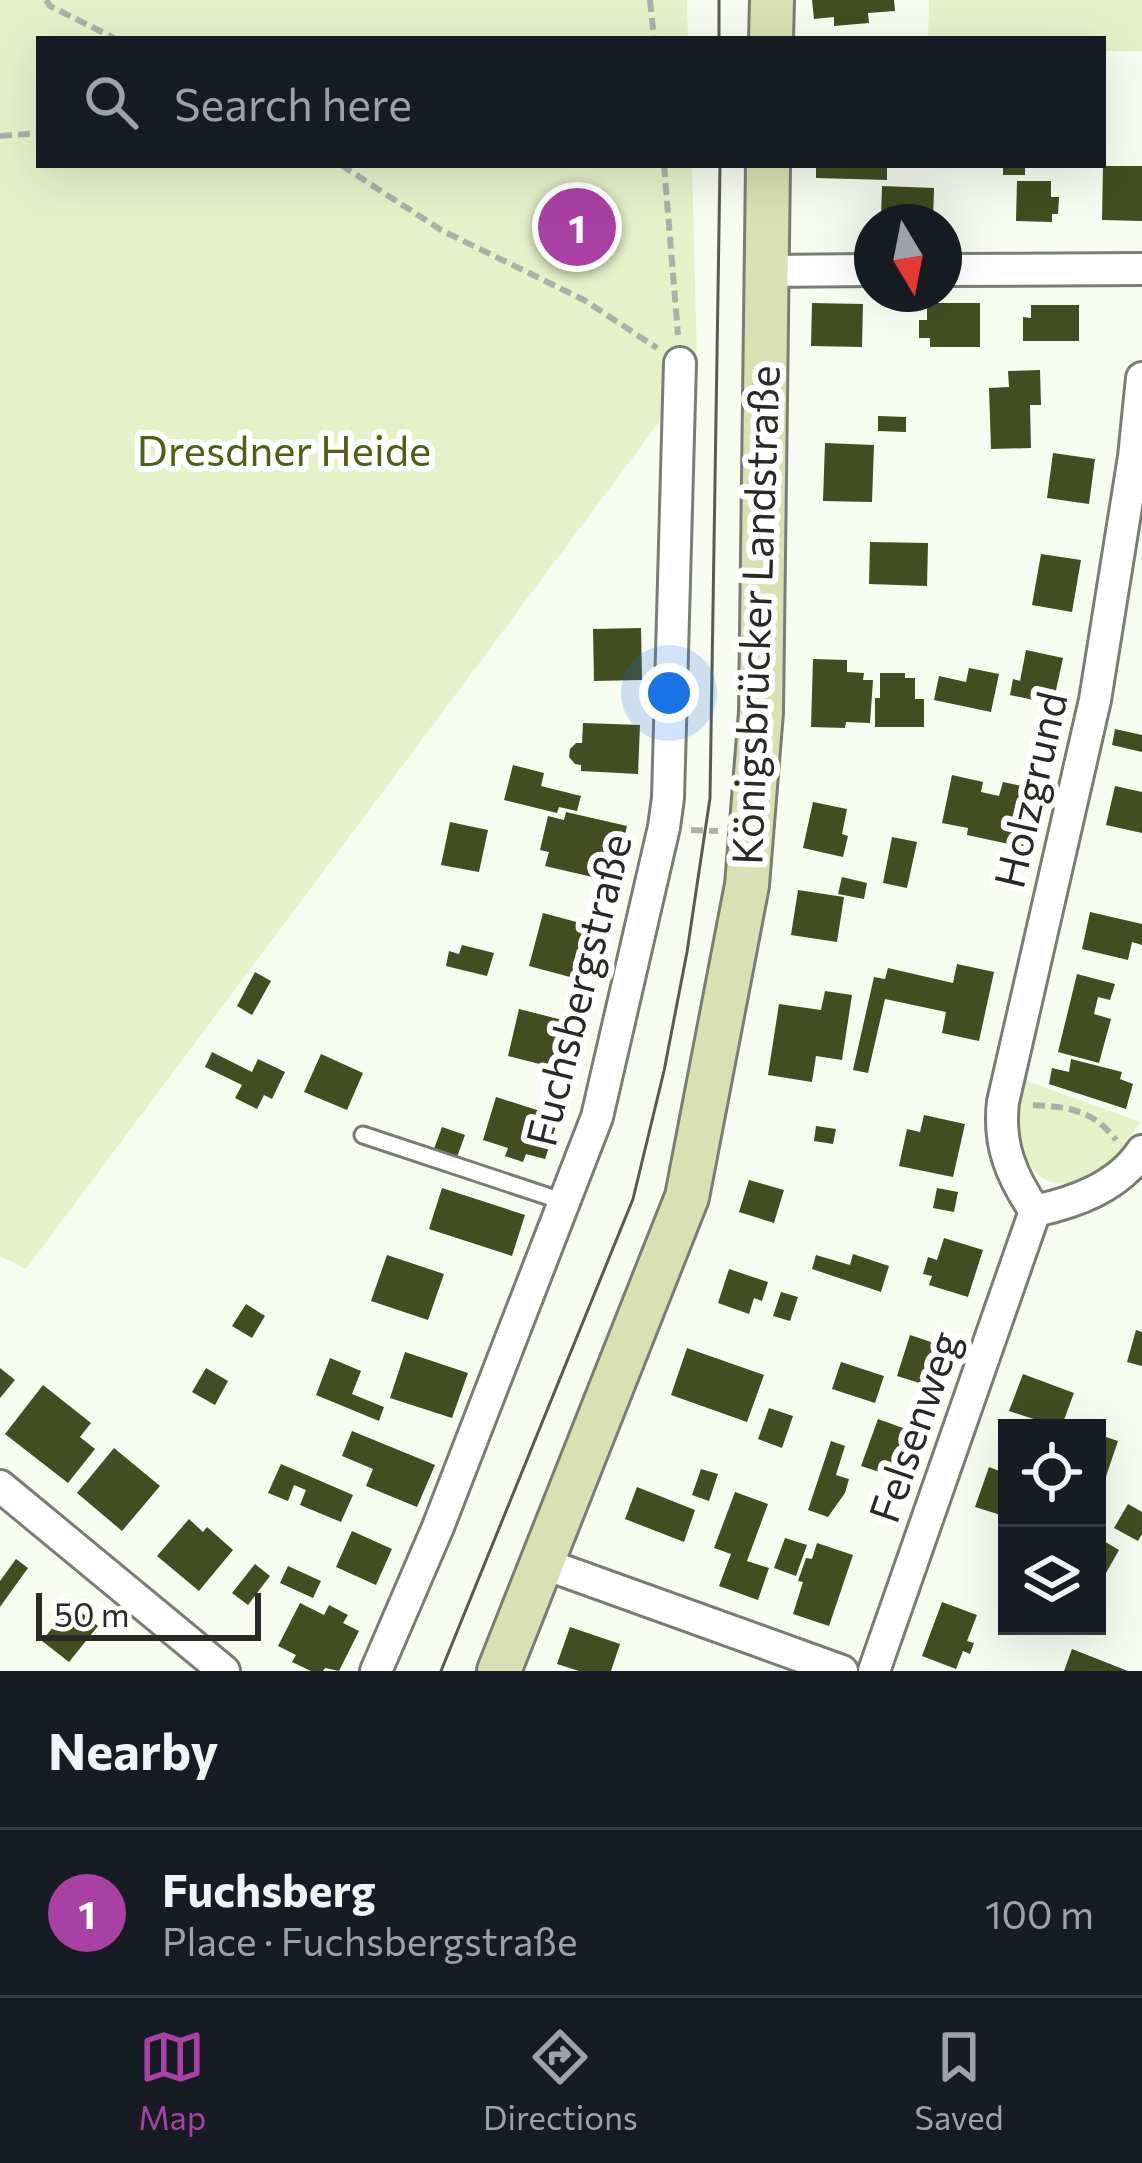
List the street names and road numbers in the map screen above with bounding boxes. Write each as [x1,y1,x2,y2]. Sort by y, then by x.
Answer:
street label: Königsbrücker Landstraße [719,364,789,866]
street label: Holzgrund [981,687,1077,893]
street label: Fuchsbergstraße [513,828,641,1151]
street label: Felsenweg [856,1324,970,1529]

